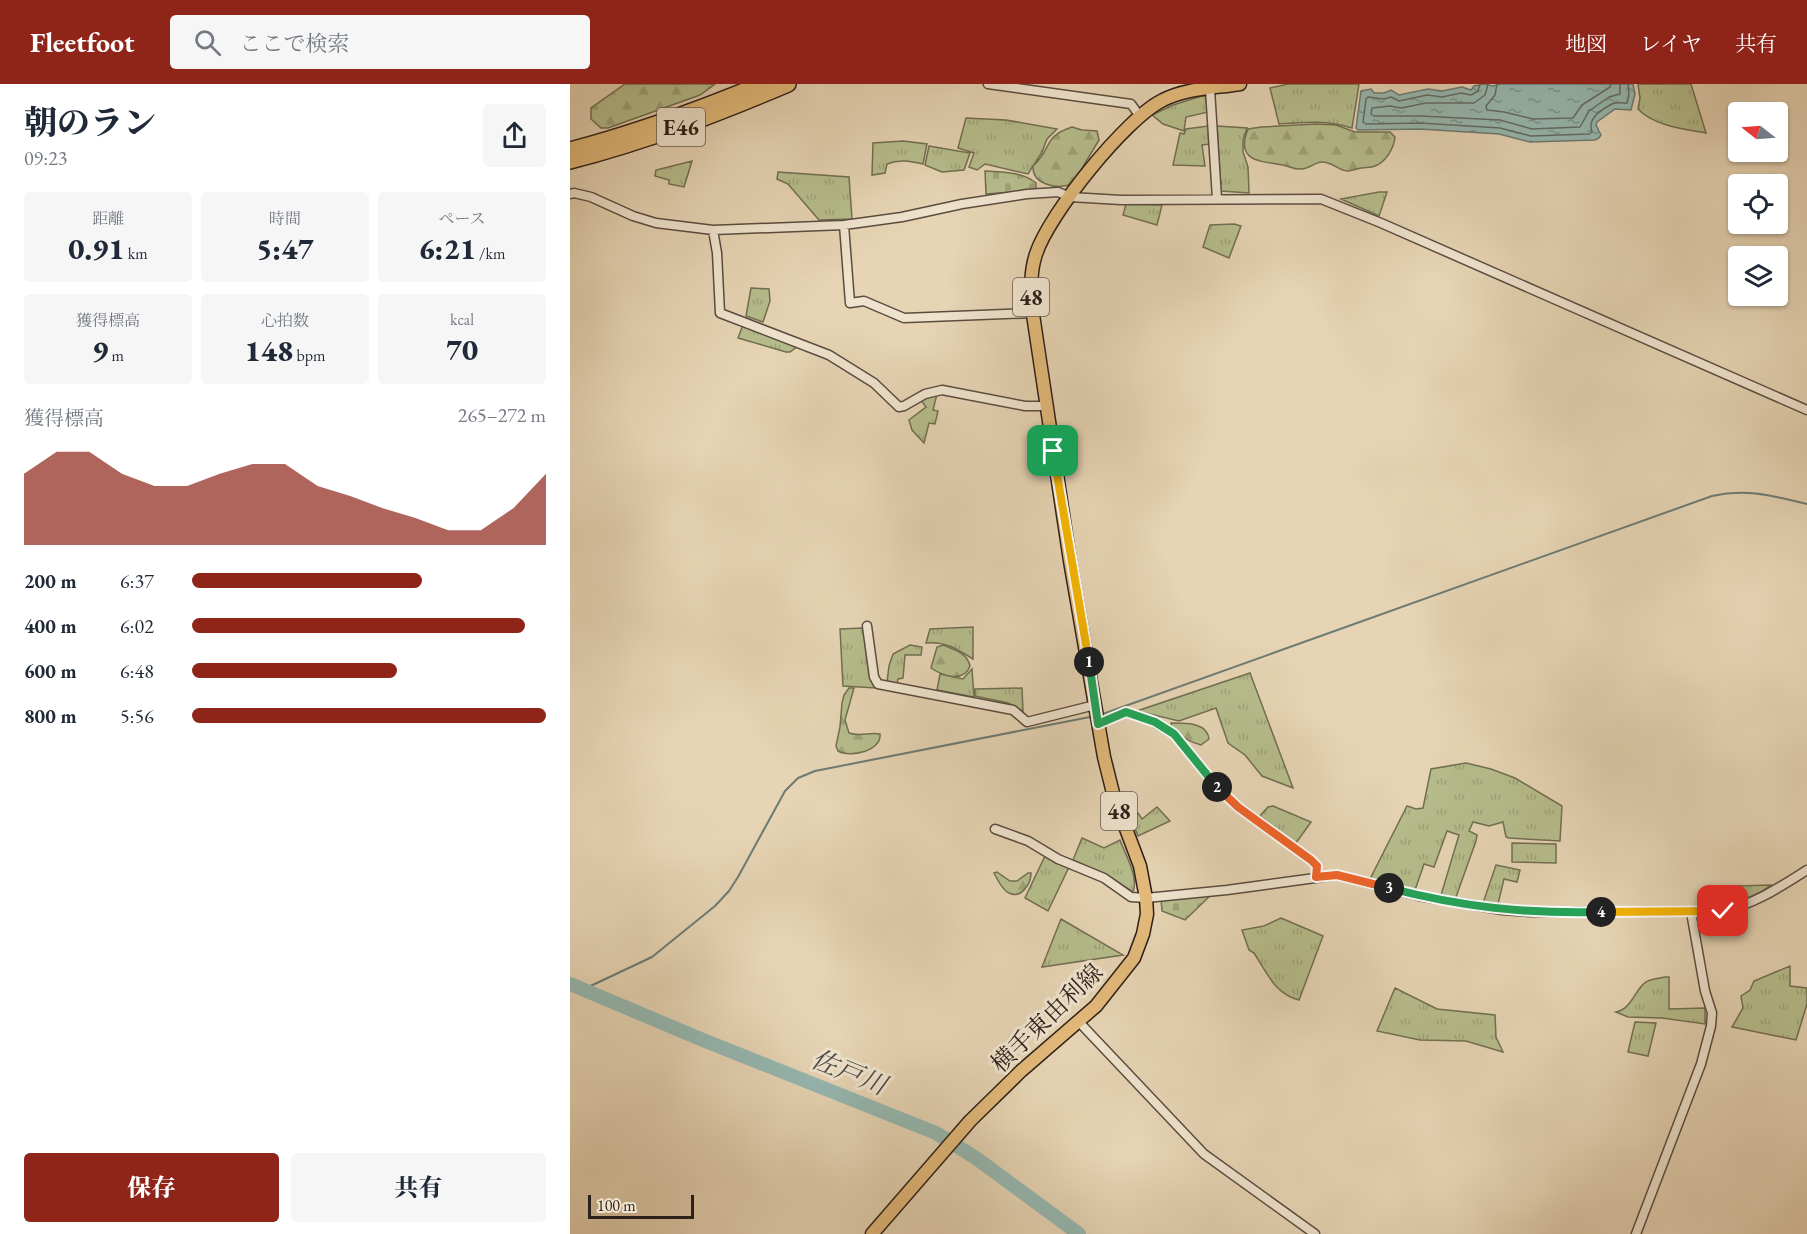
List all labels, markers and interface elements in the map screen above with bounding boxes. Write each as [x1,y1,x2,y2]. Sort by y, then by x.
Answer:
search box [170,15,590,69]
text: Fleetfoot [30,24,134,60]
icon: search [191,26,224,59]
text: ここで検索 [239,29,349,58]
text: 地図 [1565,30,1607,57]
text: レイヤ [1640,30,1702,57]
text: 共有 [1735,30,1777,57]
text: 朝のラン [24,101,156,144]
north arrow [1728,102,1788,162]
map controls [1728,102,1788,306]
button: share [483,104,546,167]
road number: E46 [657,108,705,146]
text: 09:23 [24,145,67,171]
button: locate [1728,174,1788,234]
text: 距離 [92,208,124,229]
text: 時間 [269,208,301,229]
text: ペース [438,208,486,229]
text: 0.91 [68,229,124,268]
text: 5:47 [256,229,314,268]
text: 6:21 [419,229,476,268]
text: km [124,243,148,264]
text: /km [476,243,505,264]
button: layers [1728,246,1788,306]
road number: 48 [1013,278,1049,316]
text: kcal [450,309,474,330]
text: 獲得標高 [76,310,140,331]
text: 心拍数 [261,310,309,331]
text: 70 [446,330,478,369]
text: 9 [92,331,108,370]
text: 148 [245,331,293,370]
text: m [108,345,124,366]
text: bpm [293,345,325,366]
text: 265–272 m [458,402,546,428]
text: 獲得標高 [24,405,104,431]
pin [1027,425,1078,476]
icon: arrive [1036,434,1069,467]
text: 200 m [24,568,77,594]
text: 6:37 [120,568,154,594]
text: 400 m [24,613,77,639]
text: 6:02 [120,613,154,639]
pin: 1 [1074,647,1104,677]
text: 1 [1085,651,1093,672]
text: 600 m [24,658,77,684]
text: 6:48 [120,658,154,684]
text: 800 m [24,703,77,729]
text: 5:56 [120,703,154,729]
pin: 2 [1202,772,1232,802]
text: 2 [1213,776,1221,797]
road number: 48 [1101,792,1137,830]
pin: 3 [1374,873,1404,903]
text: 3 [1385,877,1393,898]
pin [1697,885,1748,936]
icon: check [1706,894,1739,927]
pin: 4 [1586,897,1616,927]
text: 4 [1597,901,1605,922]
street label: 横手東由利線 [984,956,1109,1079]
water label: 佐戸川 [806,1042,894,1103]
button: 保存 [24,1153,279,1222]
button: 共有 [291,1153,546,1222]
scale bar [588,1192,694,1220]
text: 100 m [597,1195,636,1216]

